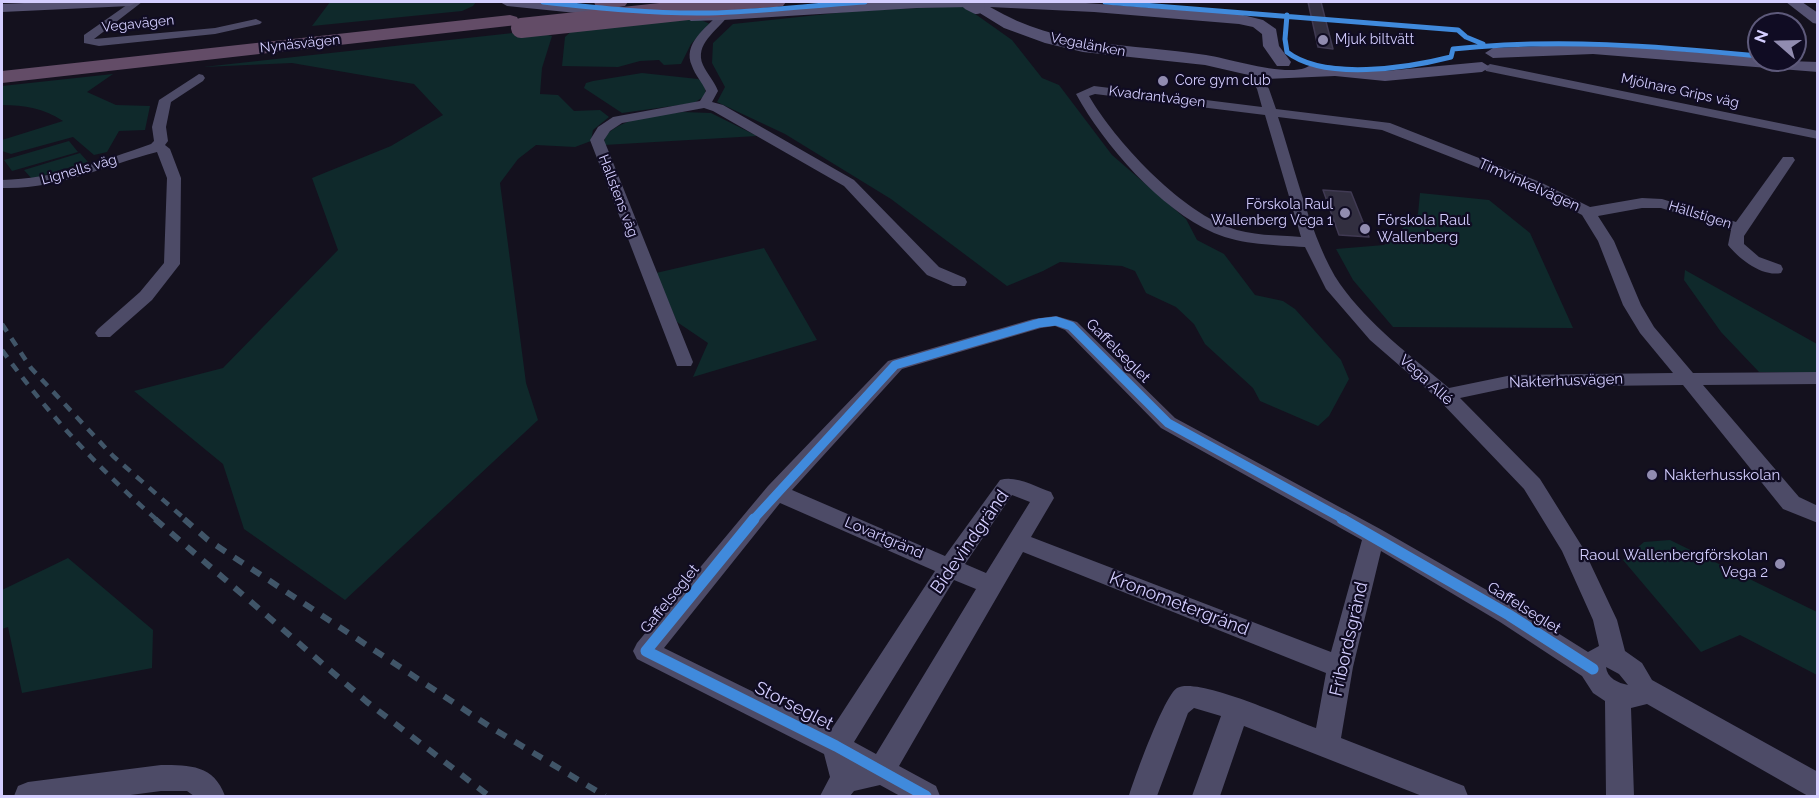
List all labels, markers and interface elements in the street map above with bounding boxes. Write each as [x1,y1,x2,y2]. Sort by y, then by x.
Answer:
street label: Vegavägen [101,12,175,36]
north arrow [1747,12,1807,72]
text: N [1750,27,1773,45]
street label: Vegalänken [1049,29,1127,61]
street label: Nynäsvägen [259,31,341,57]
place label: Mjuk biltvätt [1335,32,1414,48]
marker: Mjuk biltvätt [1316,33,1330,47]
street label: Mjölnare Grips väg [1619,70,1741,112]
place label: Core gym club [1175,73,1271,89]
marker: Core gym club [1156,74,1170,88]
street label: Kvadrantvägen [1108,83,1206,111]
street label: Lignells väg [39,151,119,189]
street label: Hallstens väg [595,152,641,240]
street label: Timvinkelvägen [1476,155,1582,215]
place label: Förskola Raul Wallenberg Vega 1 [1211,197,1333,230]
street label: Hällstigen [1666,197,1734,233]
marker: Förskola Raul Wallenberg Vega 1 [1338,206,1352,220]
place label: Förskola Raul Wallenberg [1377,211,1470,246]
marker: Förskola Raul Wallenberg [1358,222,1372,236]
street label: Gaffelseglet [1082,315,1154,387]
street label: Vega Allé [1395,351,1457,409]
street label: Nakterhusvägen [1509,370,1623,392]
place label: Nakterhusskolan [1664,466,1780,484]
marker: Nakterhusskolan [1645,468,1659,482]
street label: Bidevindgränd [926,486,1014,598]
street label: Lovartgränd [842,513,926,563]
place label: Raoul Wallenbergförskolan Vega 2 [1580,546,1768,581]
marker: Raoul Wallenbergförskolan Vega 2 [1773,557,1787,571]
street label: Gaffelseglet [637,561,703,637]
street label: Kronometergränd [1106,567,1252,641]
street label: Gaffelseglet [1484,578,1564,638]
street label: Fribordsgränd [1325,580,1373,698]
street label: Storseglet [751,677,837,735]

